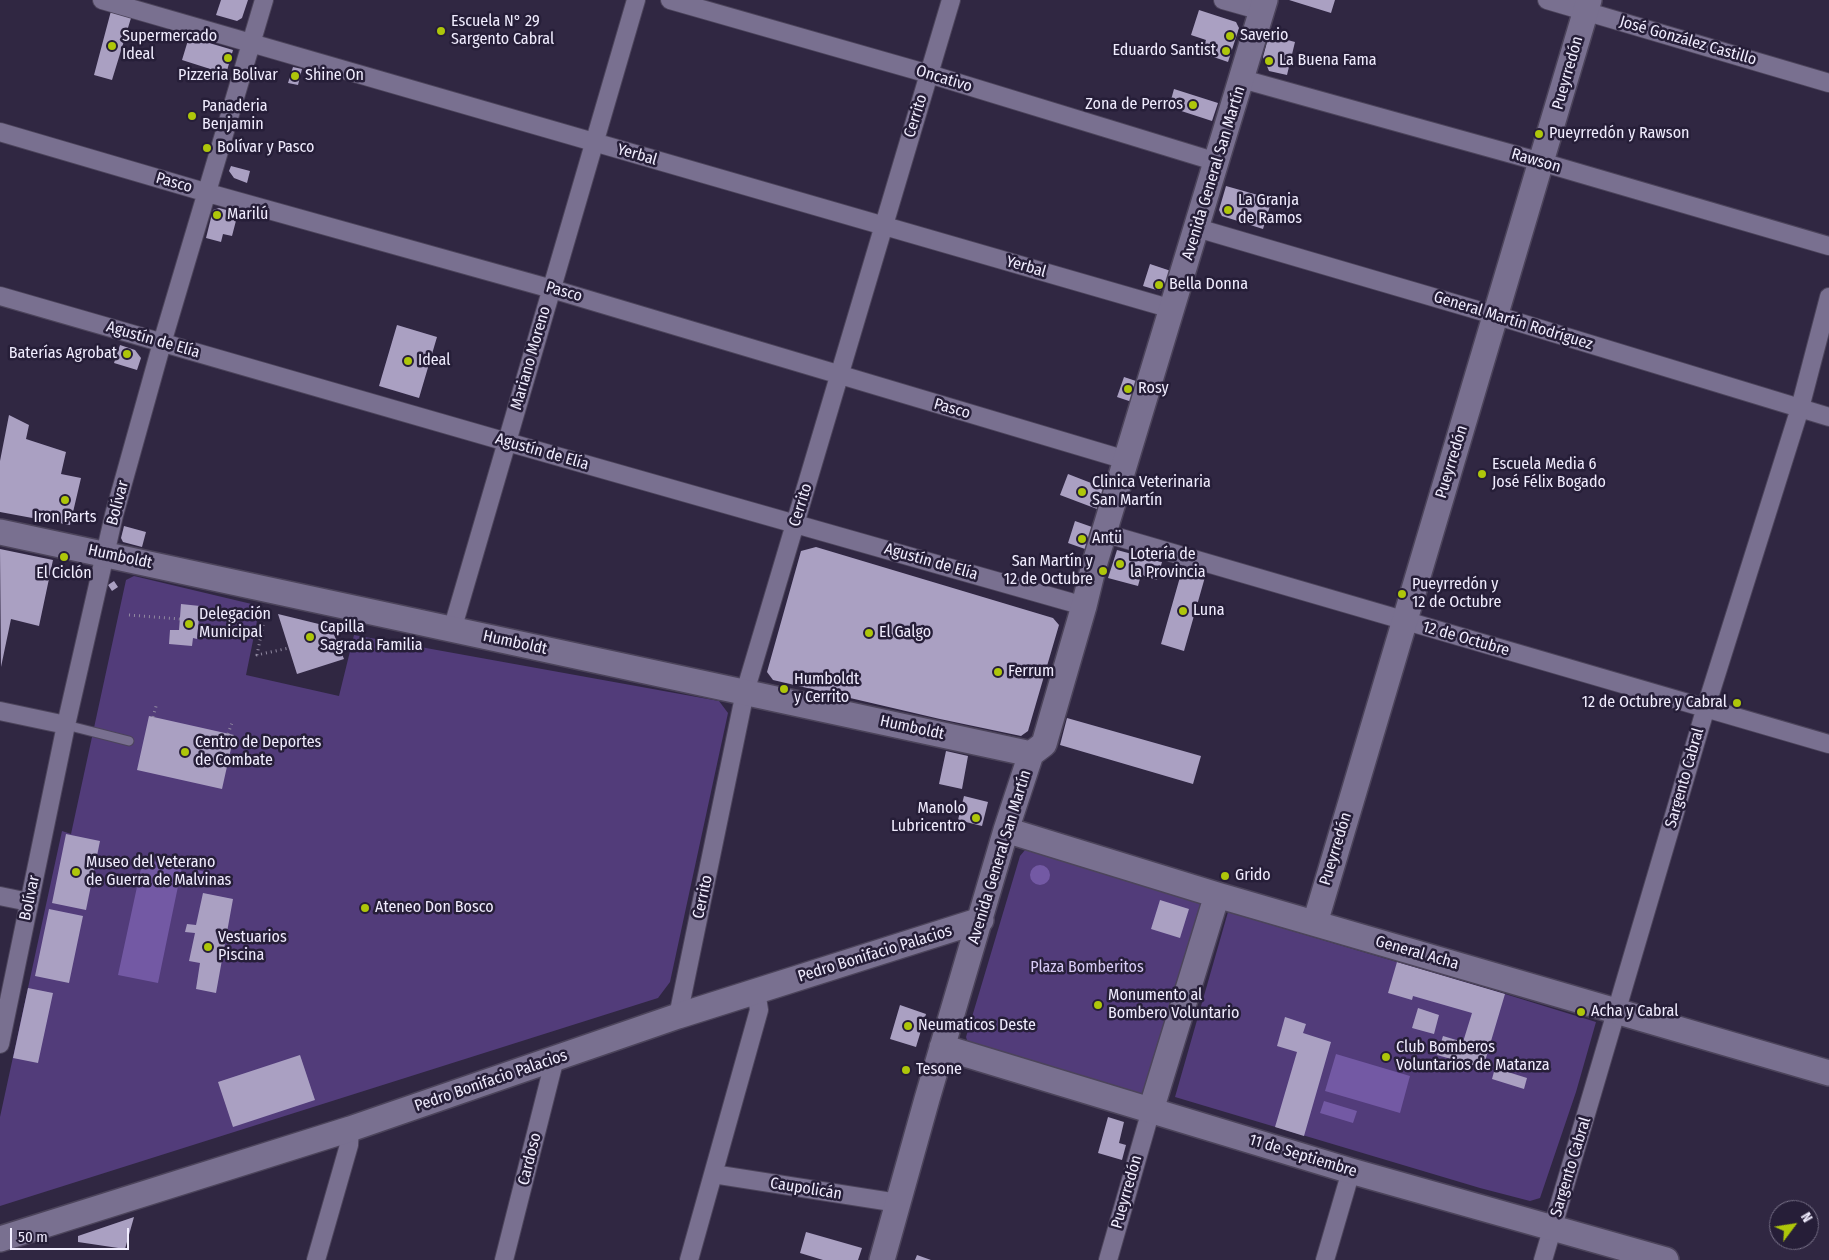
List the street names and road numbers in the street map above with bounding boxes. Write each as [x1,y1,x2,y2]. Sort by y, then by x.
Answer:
street label: José González Castillo [1617,12,1759,70]
street label: Pueyrredón [1548,34,1588,112]
street label: Oncativo [914,61,974,97]
street label: Avenida General San Martín [1178,84,1250,262]
street label: Cerrito [900,92,932,140]
street label: Yerbal [615,140,659,170]
street label: Rawson [1509,145,1563,177]
street label: Pasco [154,169,194,197]
street label: Yerbal [1004,252,1048,282]
street label: Pasco [544,278,584,306]
street label: General Martín Rodríguez [1431,288,1595,354]
street label: Mariano Moreno [507,304,555,412]
street label: Agustín de Elía [104,318,202,362]
street label: Pasco [932,395,972,423]
street label: Pueyrredón [1432,423,1472,501]
street label: Agustín de Elía [493,430,591,474]
street label: Bolívar [103,478,133,528]
street label: Cerrito [785,481,817,529]
street label: Agustín de Elía [882,540,980,584]
street label: Humboldt [86,541,154,573]
street label: 12 de Octubre [1420,617,1512,661]
street label: Humboldt [481,627,549,659]
street label: Humboldt [878,712,946,744]
street label: Sargento Cabral [1662,726,1708,830]
street label: Avenida General San Martín [964,768,1036,946]
street label: Pueyrredón [1316,810,1356,888]
street label: Cerrito [689,873,717,921]
street label: Bolívar [16,874,44,922]
street label: Pedro Bonifacio Palacios [796,921,954,987]
street label: General Acha [1373,932,1461,974]
street label: Pedro Bonifacio Palacios [412,1046,570,1116]
street label: Sargento Cabral [1547,1115,1595,1219]
street label: Cardoso [514,1131,546,1187]
street label: 11 de Septiembre [1247,1131,1359,1181]
street label: Pueyrredón [1107,1153,1147,1231]
street label: Caupolicán [769,1174,843,1204]

